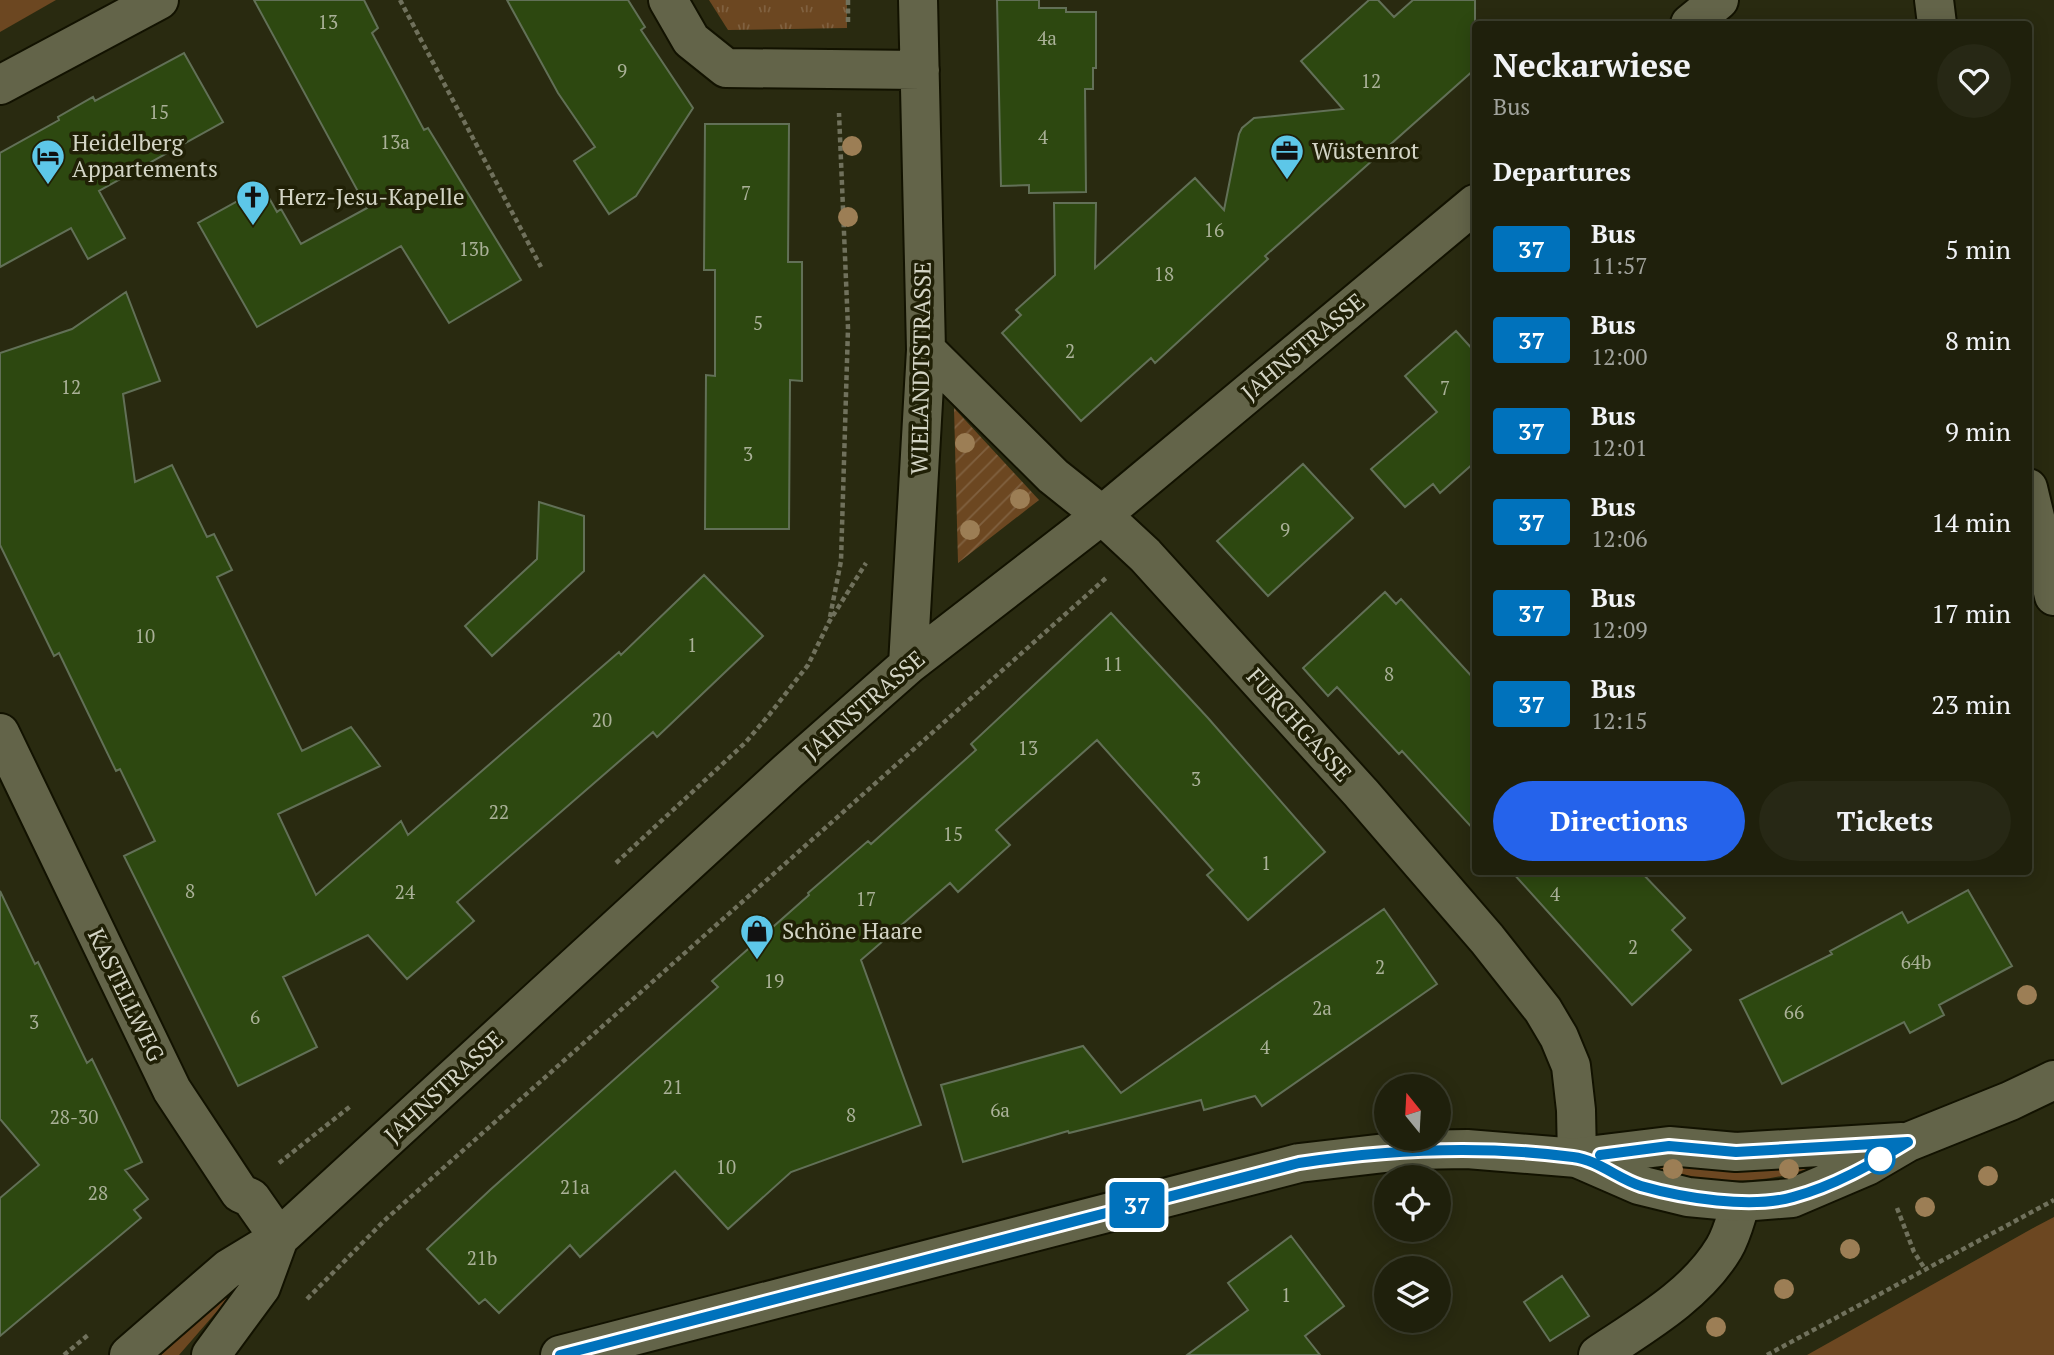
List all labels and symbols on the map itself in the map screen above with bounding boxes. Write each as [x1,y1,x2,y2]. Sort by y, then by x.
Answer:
house number: 13 [318,9,338,34]
house number: 4a [1037,25,1057,50]
house number: 9 [617,58,627,83]
house number: 12 [1361,68,1381,93]
house number: 15 [149,99,169,124]
house number: 4 [1038,124,1049,149]
place label: Heidelberg Appartements [72,127,218,184]
house number: 13a [380,129,410,154]
office icon: Wüstenrot [1268,132,1306,181]
place label: Wüstenrot [1312,135,1420,166]
hotel icon: Heidelberg Appartements [29,137,67,186]
church icon: Herz-Jesu-Kapelle [234,178,272,227]
house number: 7 [741,180,751,205]
place label: Herz-Jesu-Kapelle [278,181,465,212]
house number: 16 [1204,217,1224,242]
house number: 13b [459,236,489,261]
street label: WIELANDTSTRASSE [903,261,938,475]
house number: 18 [1154,261,1174,286]
street label: JAHNSTRASSE [1234,286,1371,407]
house number: 5 [753,310,763,335]
house number: 2 [1065,338,1075,363]
house number: 12 [61,374,81,399]
house number: 7 [1440,375,1450,400]
house number: 3 [743,441,753,466]
house number: 9 [1280,517,1290,542]
house number: 10 [135,623,155,648]
house number: 1 [687,632,697,657]
street label: JAHNSTRASSE [796,643,931,766]
house number: 11 [1103,651,1123,676]
street label: FURCHGASSE [1240,661,1359,788]
house number: 8 [1384,661,1394,686]
house number: 20 [592,707,612,732]
house number: 13 [1018,735,1038,760]
house number: 3 [1191,766,1201,791]
house number: 22 [489,799,509,824]
house number: 15 [943,821,963,846]
house number: 1 [1261,850,1271,875]
house number: 8 [185,878,195,903]
house number: 24 [395,879,416,904]
house number: 4 [1550,881,1561,906]
house number: 17 [856,886,876,911]
shop icon: Schöne Haare [738,912,776,961]
place label: Schöne Haare [782,915,922,946]
street label: KASTELLWEG [81,923,172,1067]
house number: 2 [1628,934,1638,959]
house number: 64b [1901,949,1931,974]
house number: 2 [1375,954,1385,979]
house number: 19 [764,968,784,993]
house number: 2a [1312,995,1332,1020]
house number: 66 [1784,999,1804,1024]
house number: 6 [250,1004,260,1029]
house number: 3 [29,1009,39,1034]
street label: JAHNSTRASSE [377,1023,510,1150]
house number: 4 [1260,1034,1271,1059]
house number: 21 [663,1074,683,1099]
north arrow [1374,1074,1451,1152]
house number: 6a [990,1097,1010,1122]
house number: 8 [846,1102,856,1127]
house number: 28-30 [50,1104,98,1129]
unlabelled marker [1865,1144,1895,1174]
house number: 10 [716,1154,736,1179]
house number: 21a [560,1174,590,1199]
house number: 28 [88,1180,108,1205]
line badge: 37 [1106,1182,1168,1228]
house number: 21b [467,1245,497,1270]
house number: 1 [1281,1282,1291,1307]

